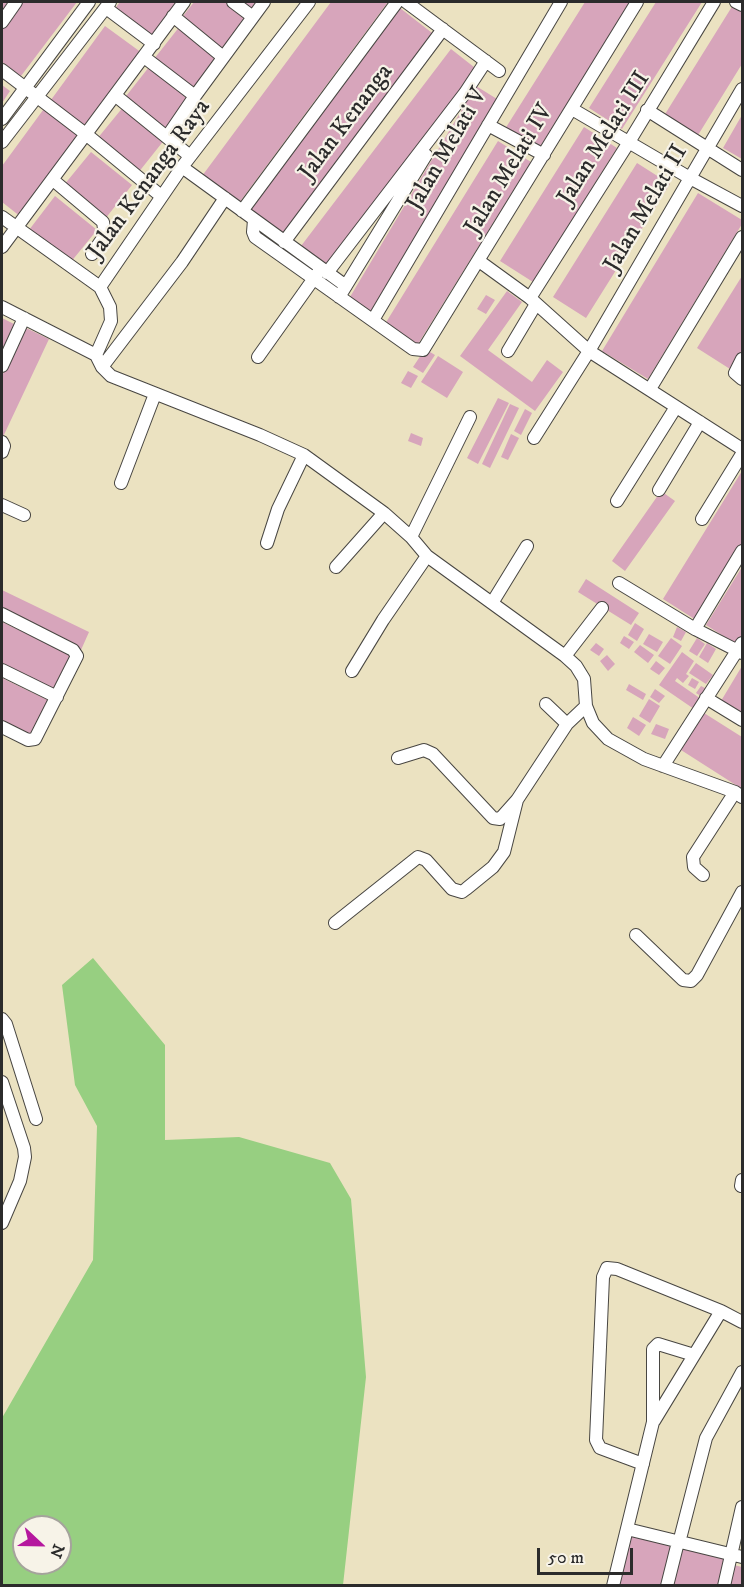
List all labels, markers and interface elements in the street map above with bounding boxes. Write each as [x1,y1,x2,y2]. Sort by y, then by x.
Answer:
street label: Jalan Kenanga [294,59,400,187]
street label: Jalan Melati III [553,67,657,211]
street label: Jalan Melati V [401,83,495,217]
street label: Jalan Kenanga Raya [82,94,218,266]
street label: Jalan Melati IV [460,99,560,241]
street label: Jalan Melati II [599,140,695,278]
north arrow [12,1515,72,1575]
scale bar [540,1536,636,1574]
text: N [45,1541,69,1561]
text: 50 m [548,1547,584,1569]

